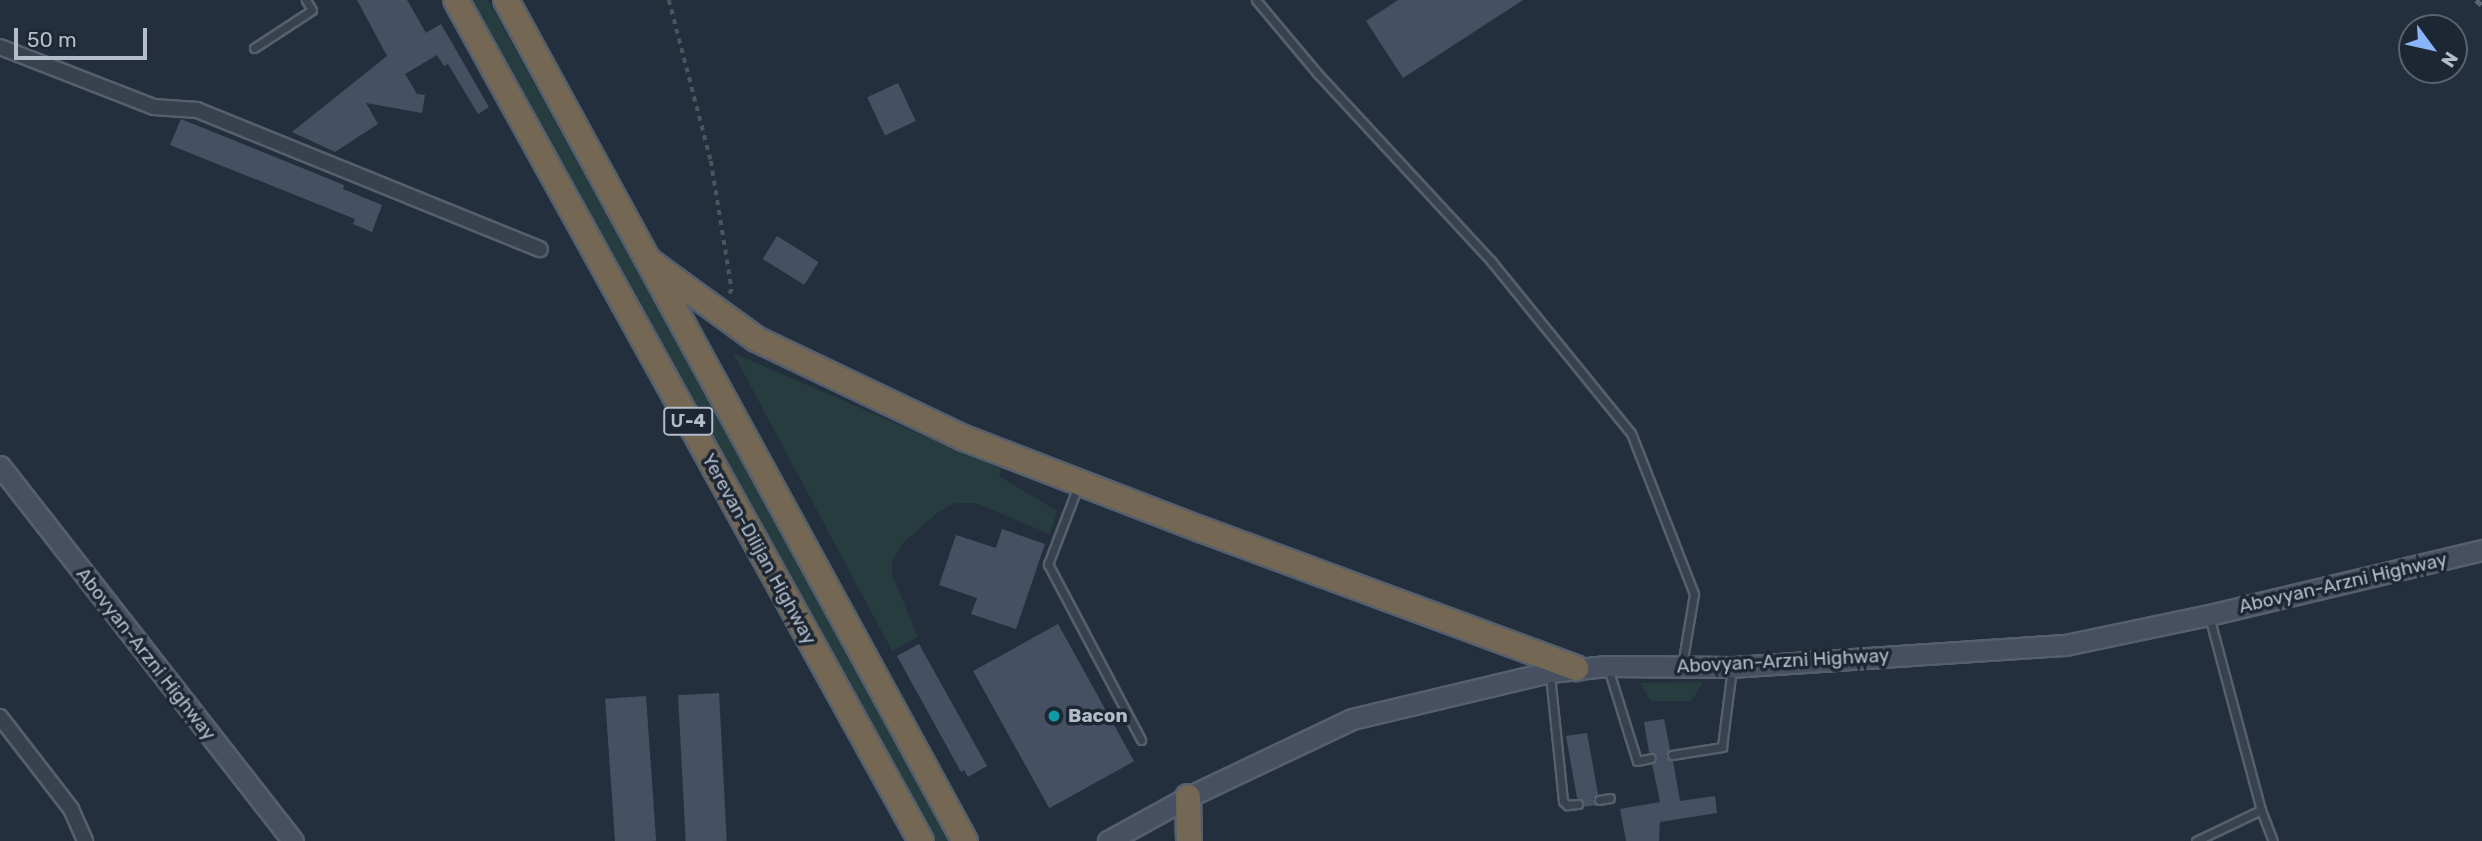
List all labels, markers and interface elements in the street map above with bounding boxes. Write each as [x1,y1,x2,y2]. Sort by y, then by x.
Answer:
scale bar [18,14,150,58]
north arrow [2398,14,2468,84]
text: 50 m [27,27,77,52]
text: N [2436,48,2463,72]
road number: Մ-4 [662,407,714,436]
street label: Yerevan-Dilijan Highway [697,449,821,649]
street label: Abovyan-Arzni Highway [2237,548,2449,618]
street label: Abovyan-Arzni Highway [71,563,221,745]
street label: Abovyan-Arzni Highway [1676,644,1890,678]
place label: Bacon [1068,705,1128,727]
marker: Bacon [1046,708,1062,724]

